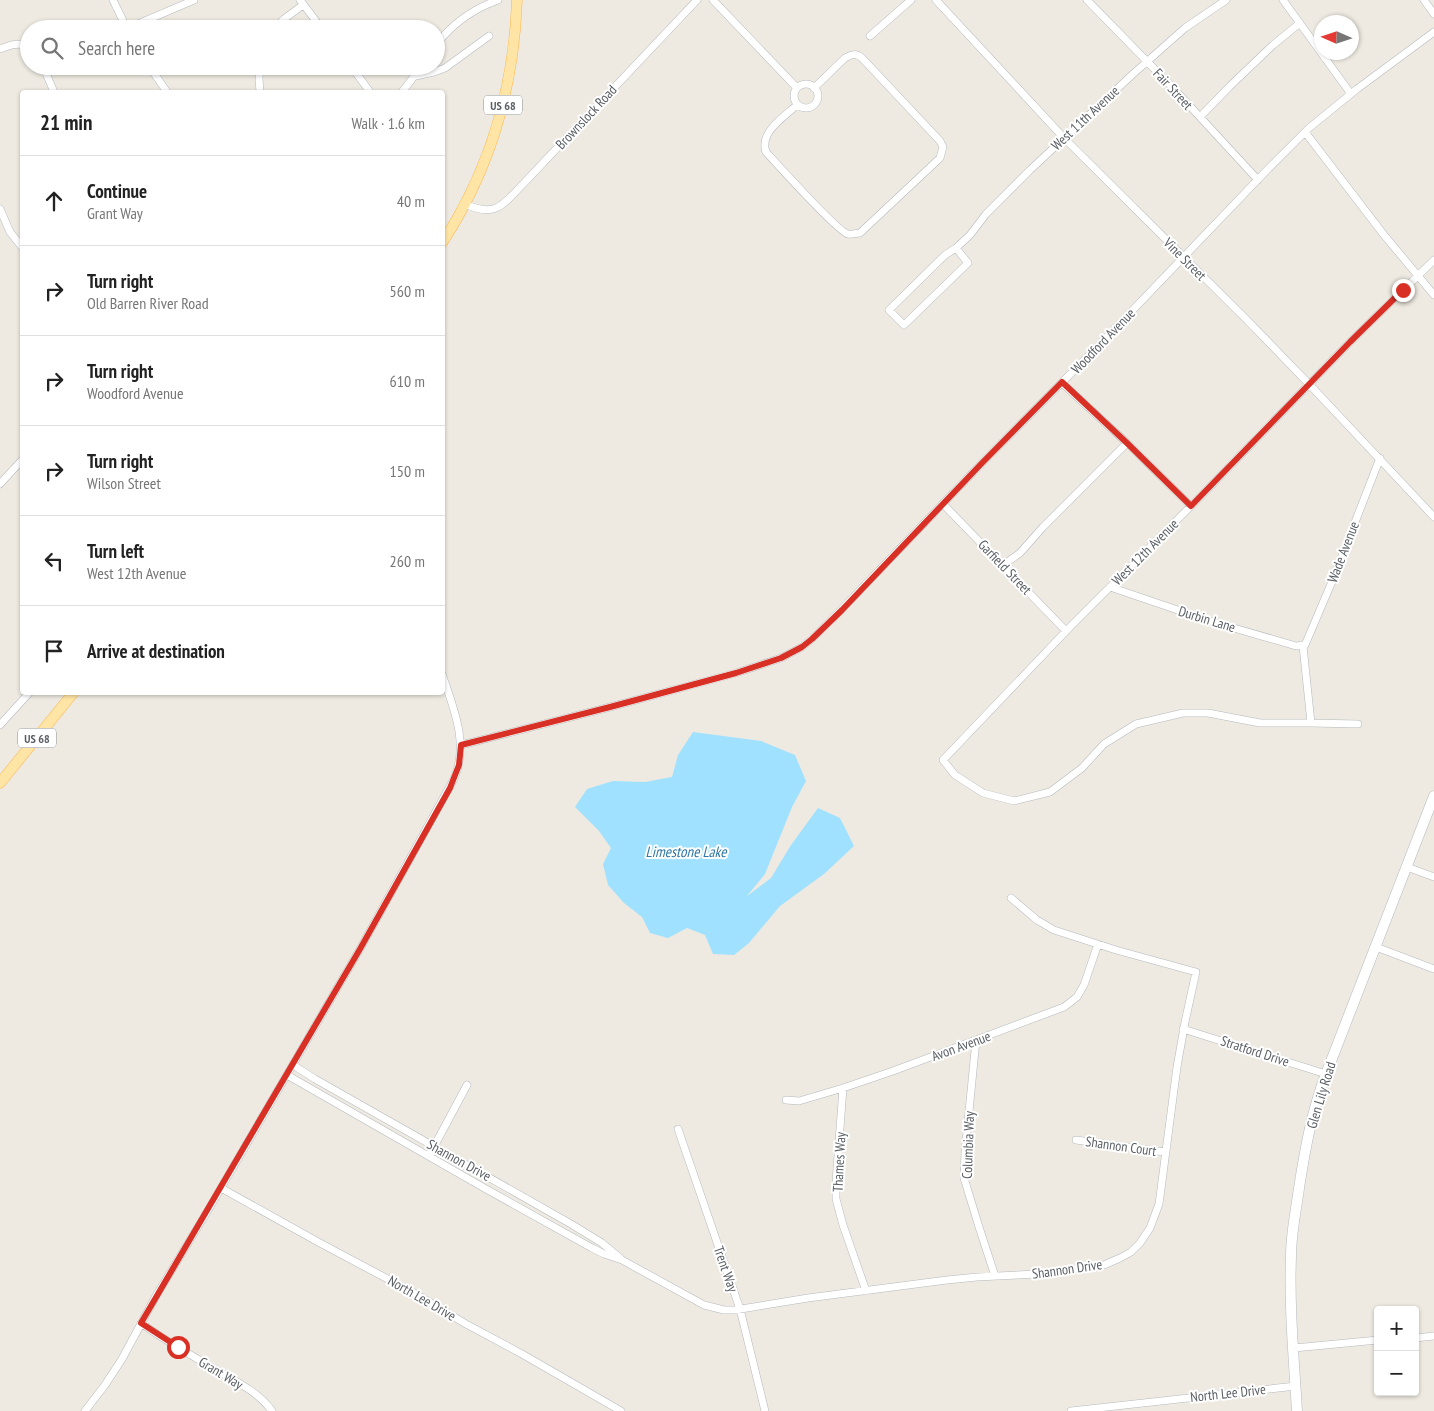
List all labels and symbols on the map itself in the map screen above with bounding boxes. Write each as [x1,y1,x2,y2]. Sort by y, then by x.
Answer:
north arrow [1314,15,1359,60]
street label: Fair Street [1149,64,1197,114]
street label: Brownslock Road [552,81,620,153]
street label: West 11th Avenue [1047,82,1123,154]
road number: US 68 [484,96,522,114]
street label: Vine Street [1159,233,1210,284]
route end [1392,279,1415,302]
street label: Woodford Avenue [1067,304,1139,378]
street label: West 12th Avenue [1108,515,1182,589]
street label: Wade Avenue [1323,519,1363,585]
street label: Garfield Street [974,536,1036,598]
street label: Durbin Lane [1176,602,1238,636]
road number: US 68 [18,728,56,748]
water label: Limestone Lake [646,842,727,861]
street label: Avon Avenue [929,1027,993,1065]
street label: Stratford Drive [1218,1031,1292,1071]
street label: Glen Lily Road [1302,1059,1340,1131]
street label: Columbia Way [958,1110,978,1179]
street label: Thames Way [828,1131,850,1193]
street label: Shannon Court [1084,1132,1158,1160]
street label: Shannon Drive [424,1135,494,1185]
street label: Trent Way [710,1244,742,1295]
street label: Shannon Drive [1031,1255,1103,1283]
street label: North Lee Drive [385,1271,459,1325]
route start [167,1336,190,1359]
street label: Grant Way [195,1353,247,1394]
street label: North Lee Drive [1189,1380,1267,1406]

